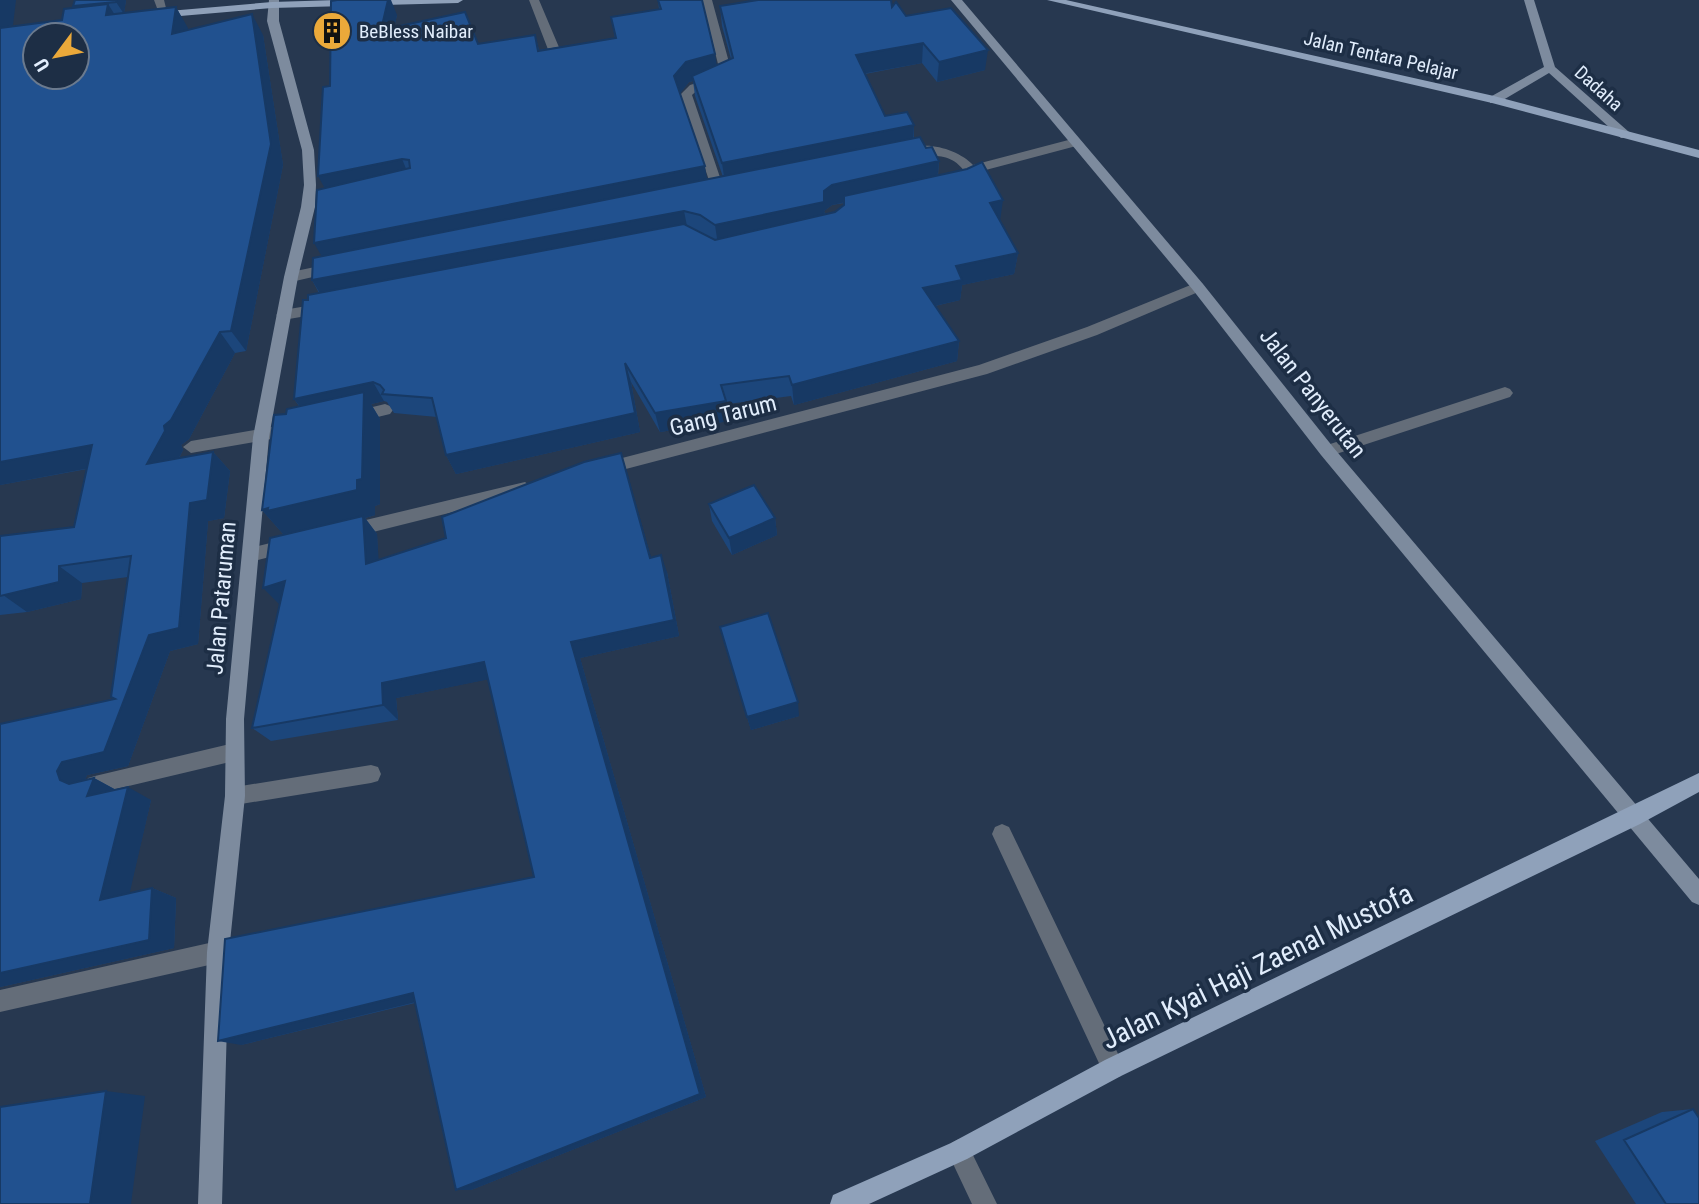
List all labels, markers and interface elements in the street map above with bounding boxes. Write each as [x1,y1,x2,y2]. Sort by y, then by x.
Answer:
building icon: BeBless Naibar [311,10,353,52]
place label: BeBless Naibar [359,20,473,43]
north arrow [21,21,91,91]
street label: Jalan Tentara Pelajar [1302,27,1460,84]
text: U [29,54,55,75]
street label: Dadaha [1570,61,1627,116]
street label: Jalan Panyerutan [1254,323,1372,463]
street label: Gang Tarum [667,389,779,442]
street label: Jalan Pataruman [201,520,242,676]
street label: Jalan Kyai Haji Zaenal Mustofa [1096,877,1418,1056]

